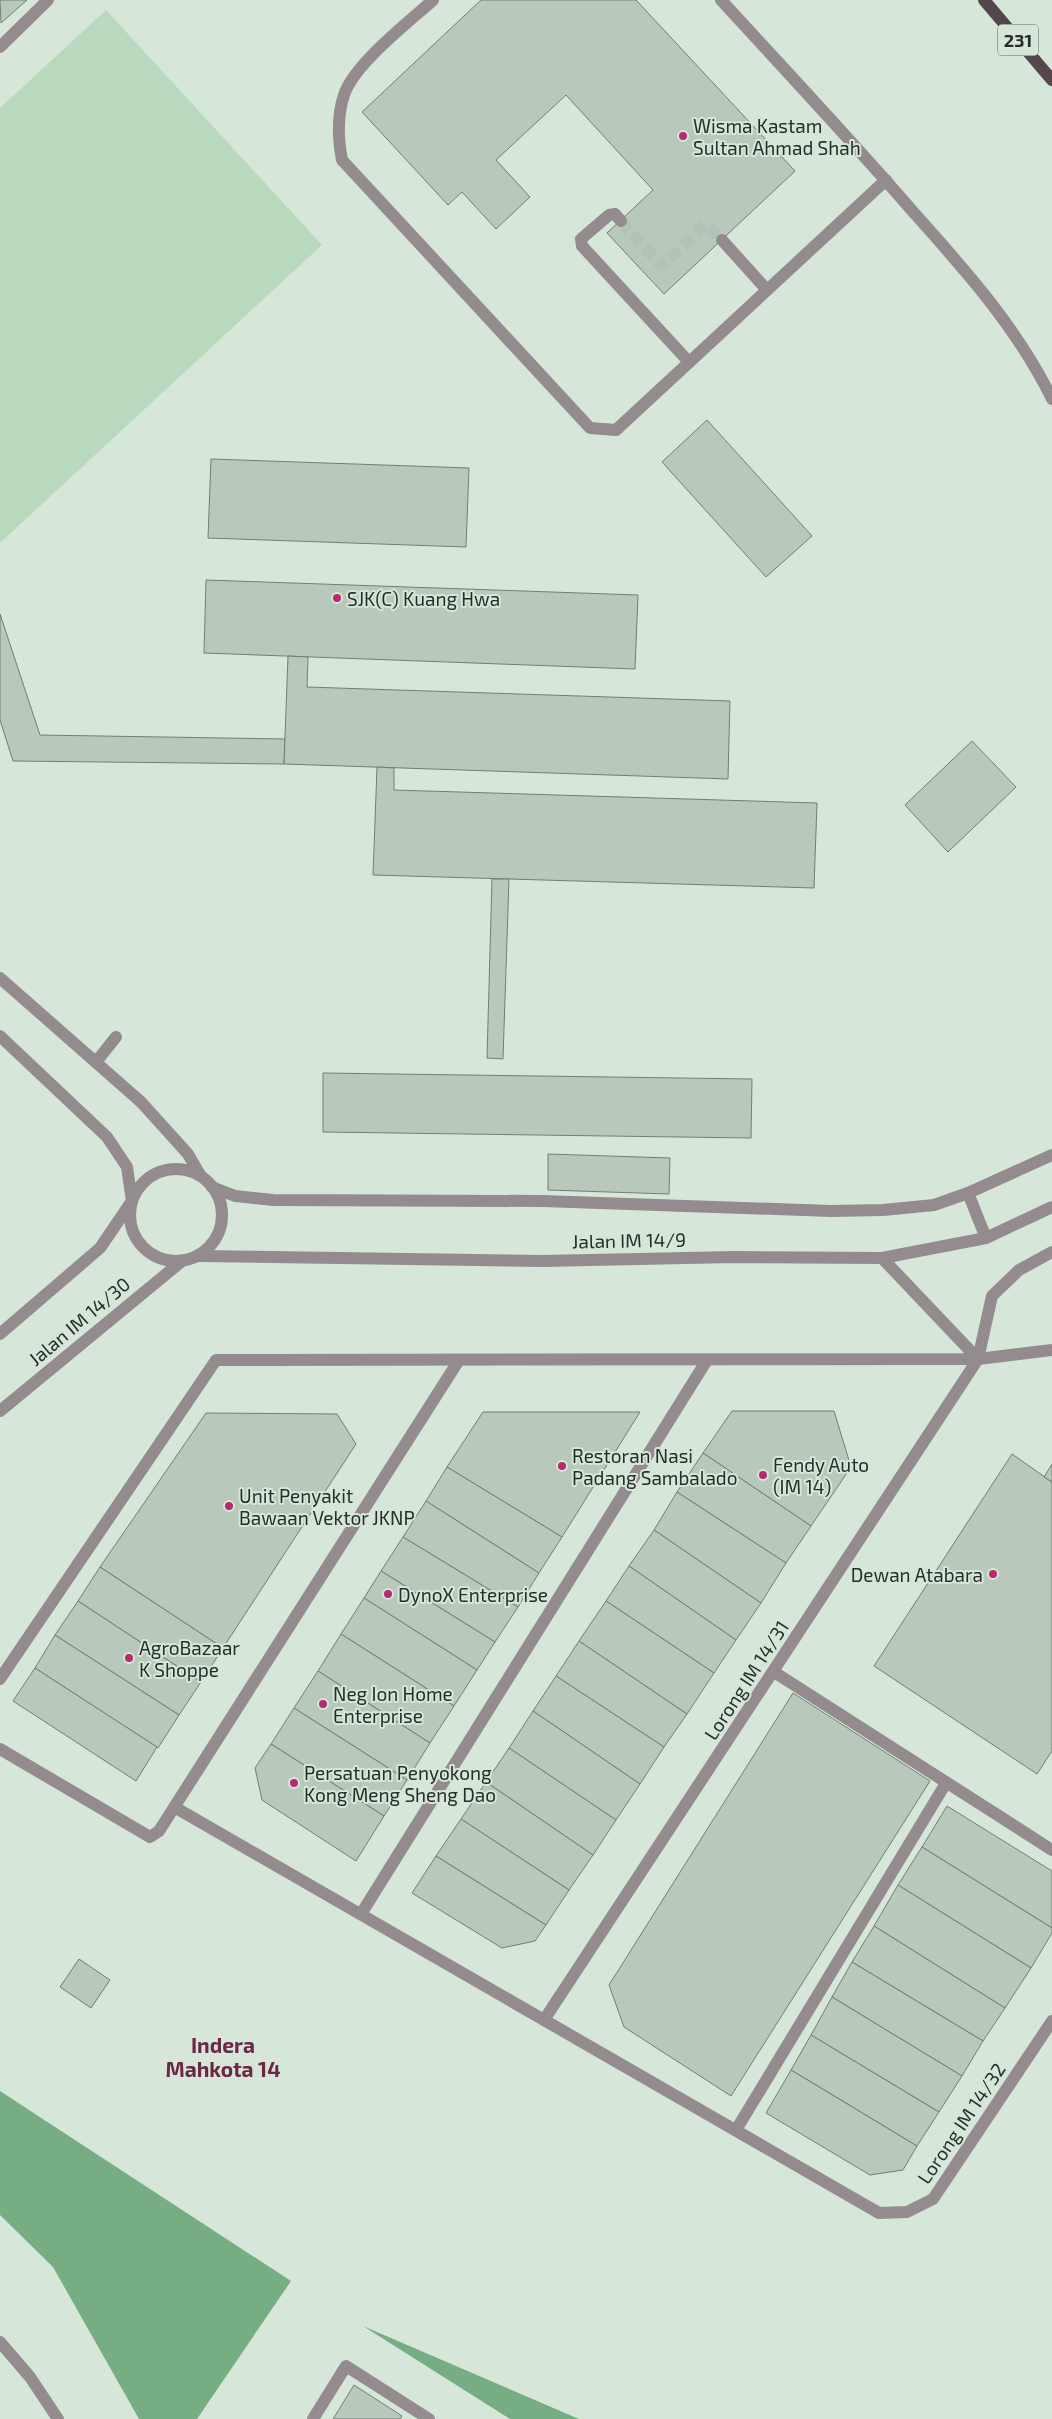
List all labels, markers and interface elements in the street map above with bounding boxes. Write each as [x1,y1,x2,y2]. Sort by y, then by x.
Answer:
road number: 231 [998,24,1038,56]
place label: Wisma Kastam Sultan Ahmad Shah [693,114,861,159]
marker: Wisma Kastam Sultan Ahmad Shah [677,130,689,142]
place label: SJK(C) Kuang Hwa [347,587,500,610]
marker: SJK(C) Kuang Hwa [331,592,343,604]
street label: Jalan IM 14/9 [572,1228,686,1252]
street label: Jalan IM 14/30 [24,1272,134,1370]
place label: Restoran Nasi Padang Sambalado [572,1444,738,1489]
place label: Fendy Auto (IM 14) [773,1453,869,1498]
marker: Restoran Nasi Padang Sambalado [556,1460,568,1472]
marker: Fendy Auto (IM 14) [757,1469,769,1481]
place label: Unit Penyakit Bawaan Vektor JKNP [239,1484,415,1529]
marker: Unit Penyakit Bawaan Vektor JKNP [223,1500,235,1512]
place label: Dewan Atabara [851,1563,983,1586]
marker: Dewan Atabara [987,1568,999,1580]
place label: DynoX Enterprise [398,1583,548,1606]
marker: DynoX Enterprise [382,1588,394,1600]
street label: Lorong IM 14/31 [699,1616,793,1744]
place label: AgroBazaar K Shoppe [139,1636,240,1681]
marker: AgroBazaar K Shoppe [123,1652,135,1664]
place label: Neg Ion Home Enterprise [333,1682,453,1727]
marker: Neg Ion Home Enterprise [317,1698,329,1710]
place label: Persatuan Penyokong Kong Meng Sheng Dao [304,1761,496,1806]
marker: Persatuan Penyokong Kong Meng Sheng Dao [288,1777,300,1789]
district label: Indera Mahkota 14 [165,2032,281,2081]
street label: Lorong IM 14/32 [912,2058,1010,2188]

